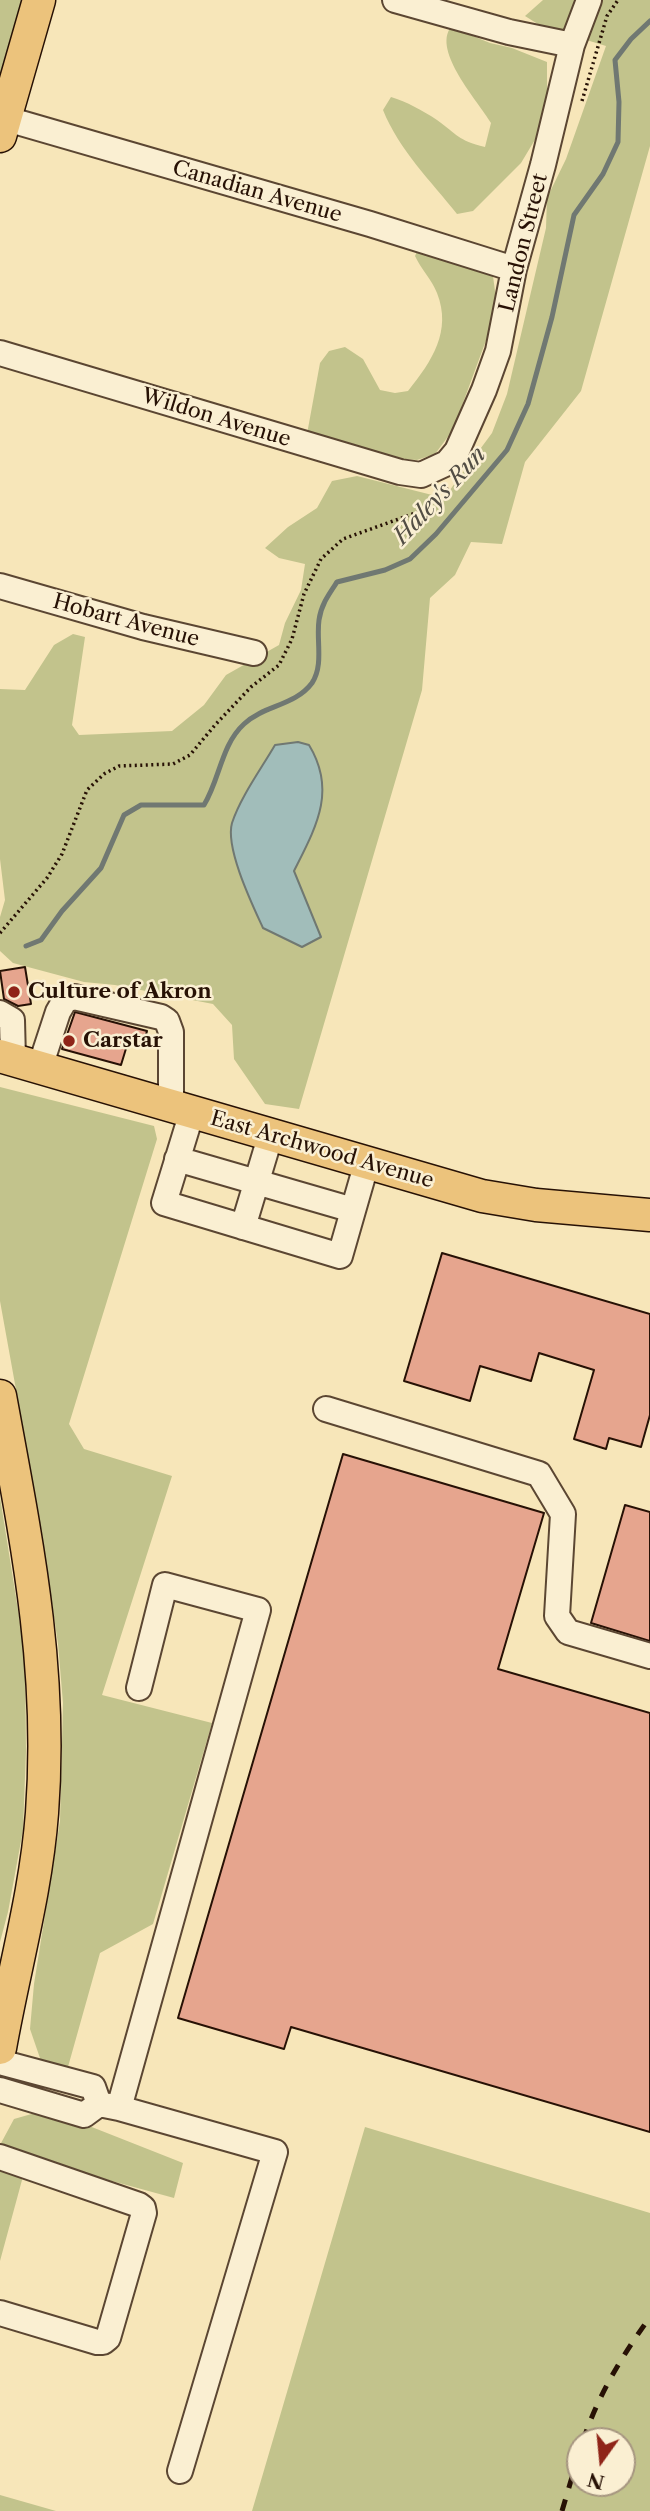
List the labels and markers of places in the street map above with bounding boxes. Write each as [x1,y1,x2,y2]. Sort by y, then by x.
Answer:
place label: Culture of Akron [28,979,212,1005]
marker: Culture of Akron [6,984,22,1000]
place label: Carstar [83,1028,163,1054]
marker: Carstar [61,1033,77,1049]

